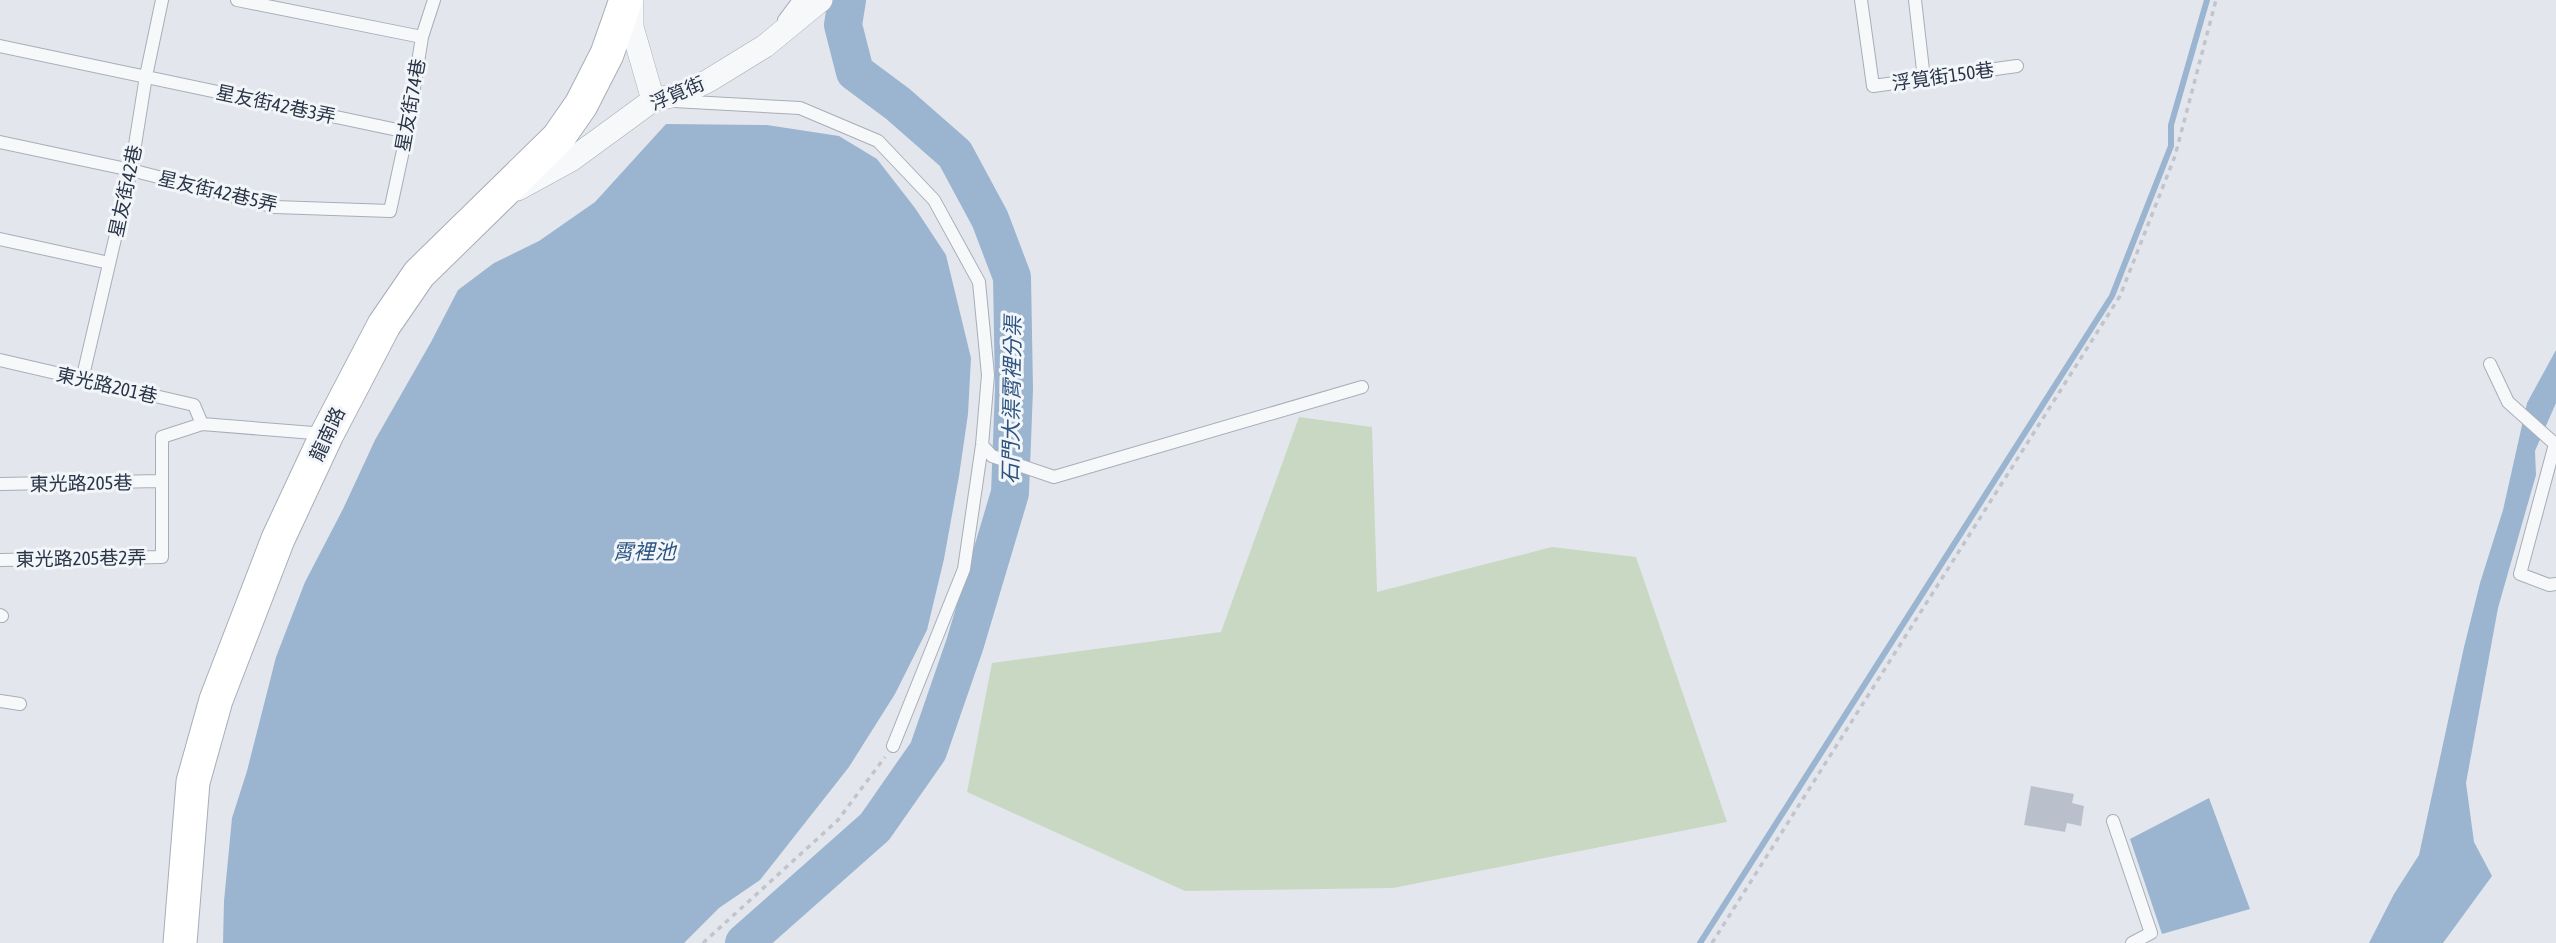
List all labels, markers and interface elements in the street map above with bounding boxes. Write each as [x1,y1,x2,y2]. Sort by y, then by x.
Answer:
street label: 星友街74巷 [391,57,429,153]
street label: 浮筧街150巷 [1891,58,1995,94]
street label: 浮筧街 [646,72,708,114]
street label: 星友街42巷3弄 [214,81,338,127]
street label: 星友街42巷 [104,143,146,239]
street label: 星友街42巷5弄 [156,167,280,215]
water label: 石門大渠霄裡分渠 [998,313,1025,484]
street label: 東光路201巷 [54,363,160,407]
street label: 龍南路 [305,404,349,464]
street label: 東光路205巷 [29,471,133,495]
water label: 霄裡池 [613,539,677,563]
street label: 東光路205巷2弄 [15,546,147,570]

